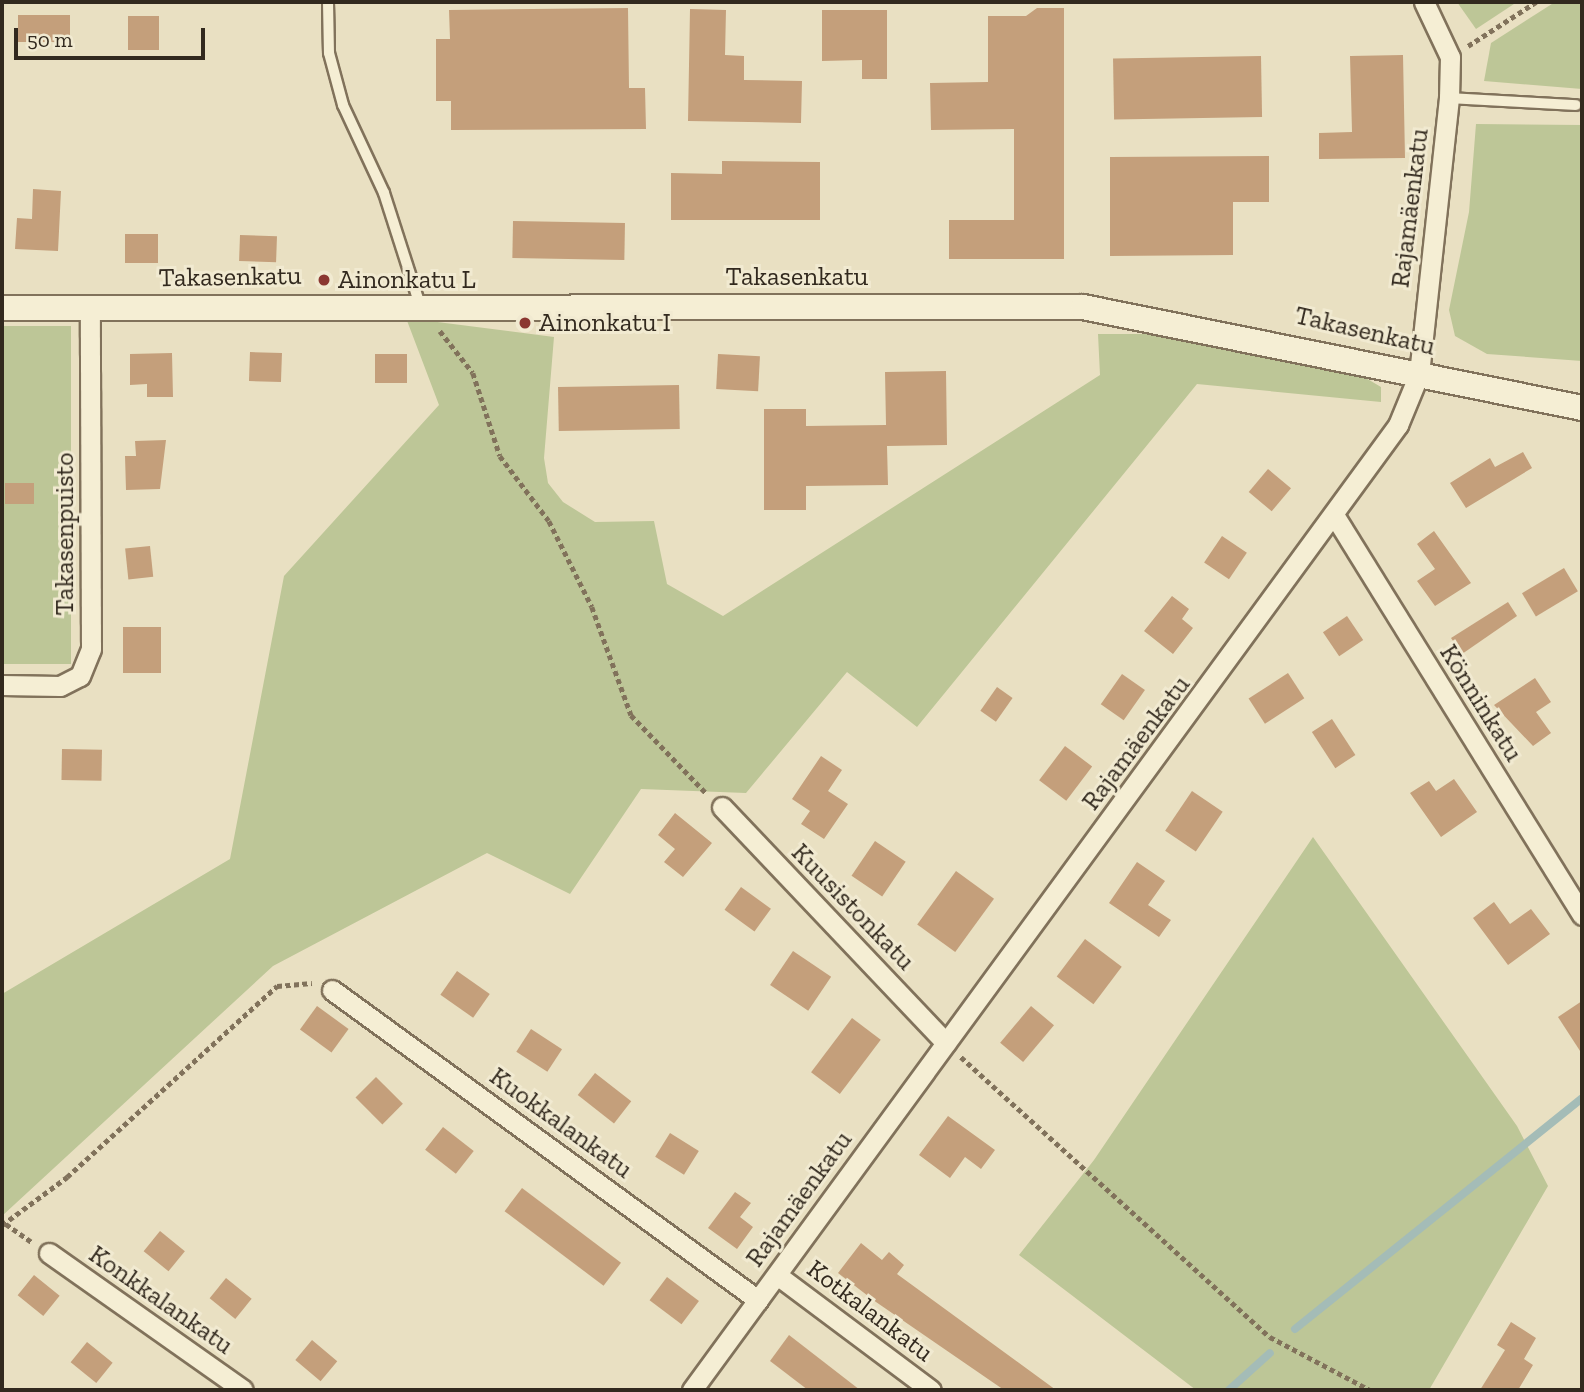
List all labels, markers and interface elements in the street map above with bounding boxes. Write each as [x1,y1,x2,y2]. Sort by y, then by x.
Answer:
scale bar [18,14,208,58]
text: 50 m [27,27,73,52]
street label: Rajamäenkatu [1385,127,1435,289]
street label: Takasenkatu [158,260,302,294]
street label: Takasenkatu [726,261,868,293]
place label: Ainonkatu L [338,264,476,296]
marker: Ainonkatu L [316,272,332,288]
street label: Takasenkatu [1292,300,1438,362]
place label: Ainonkatu I [539,307,671,339]
marker: Ainonkatu I [517,315,533,331]
street label: Takasenpuisto [49,452,81,616]
street label: Könninkatu [1433,639,1529,767]
street label: Rajamäenkatu [1075,670,1197,816]
street label: Kuusistonkatu [785,837,921,977]
street label: Kuokkalankatu [484,1061,638,1185]
street label: Rajamäenkatu [739,1125,859,1273]
street label: Konkkalankatu [83,1239,239,1361]
street label: Kotkalankatu [801,1253,939,1369]

